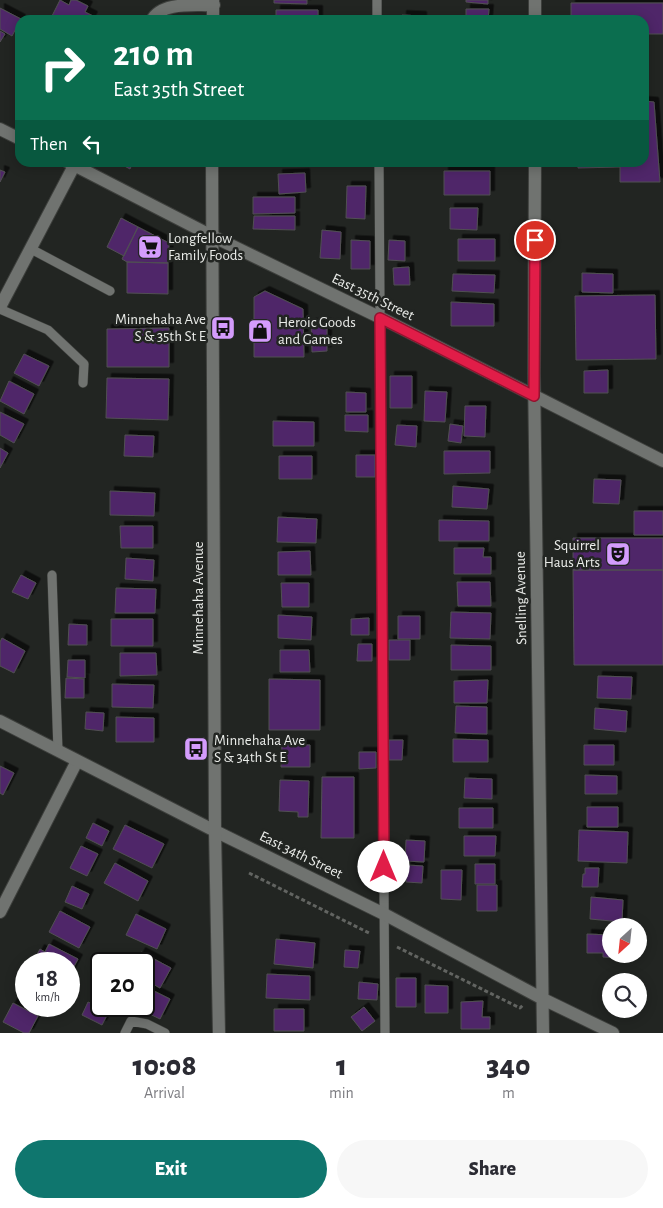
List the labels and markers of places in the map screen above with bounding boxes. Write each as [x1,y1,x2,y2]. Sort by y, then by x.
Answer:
pin [514,219,556,261]
place label: Longfellow Family Foods [168,231,243,263]
supermarket icon: Longfellow Family Foods [137,234,163,260]
place label: Minnehaha Ave S & 35th St E [115,312,206,344]
bus stop icon: Minnehaha Ave S & 35th St E [210,315,236,341]
place label: Heroic Goods and Games [278,315,356,347]
shop icon: Heroic Goods and Games [247,318,273,344]
place label: Squirrel Haus Arts [544,538,600,570]
theatre icon: Squirrel Haus Arts [605,541,631,567]
place label: Minnehaha Ave S & 34th St E [214,733,305,765]
bus stop icon: Minnehaha Ave S & 34th St E [183,736,209,762]

